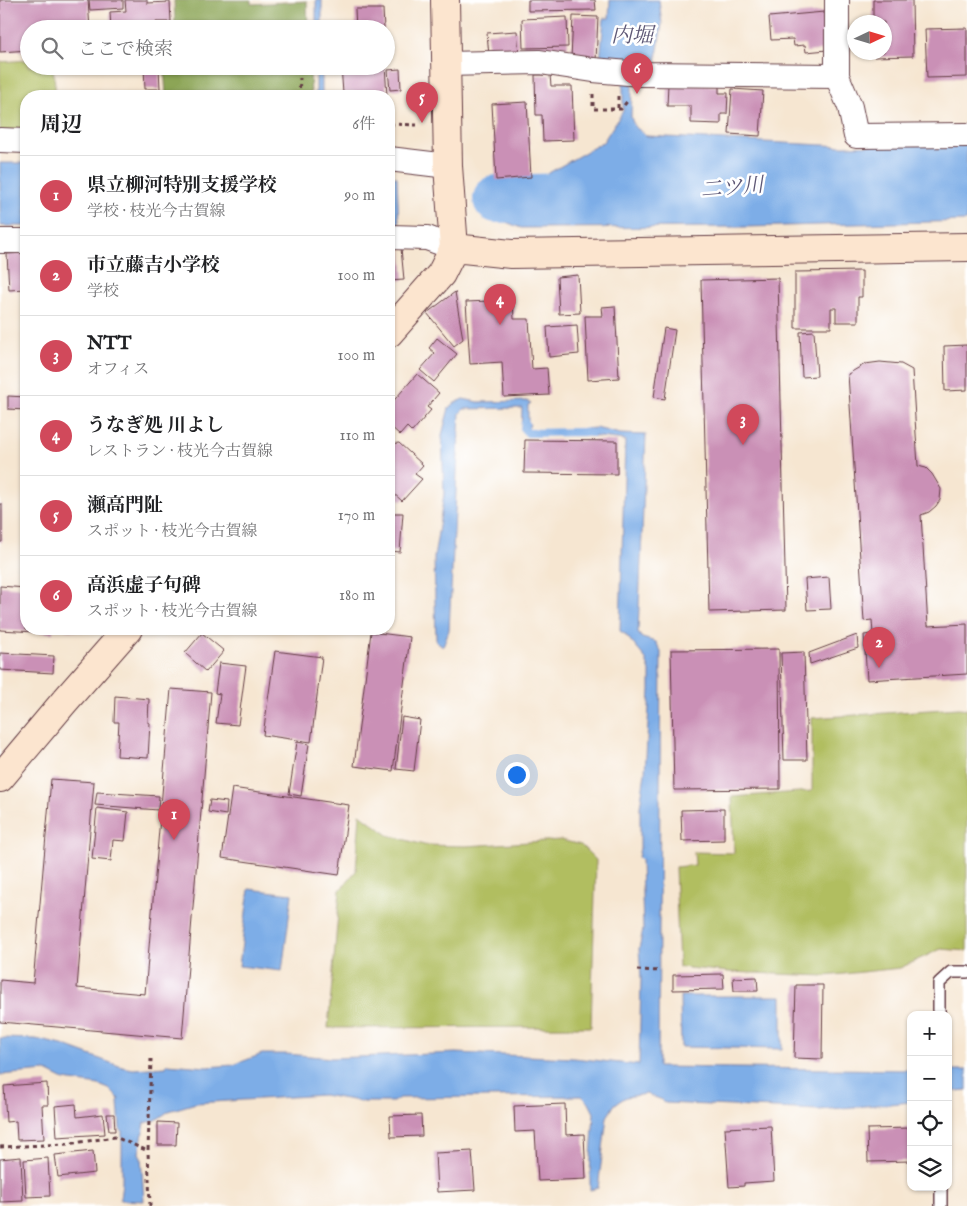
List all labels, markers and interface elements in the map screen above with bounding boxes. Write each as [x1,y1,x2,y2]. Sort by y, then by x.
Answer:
north arrow [847,15,892,60]
search box [20,20,395,75]
water label: 内堀 [611,23,656,50]
icon: search [38,34,66,62]
text: ここで検索 [78,38,173,62]
pin: 6 [621,53,653,94]
pin: 5 [406,82,438,123]
text: 周辺 [40,112,82,139]
text: 6件 [352,115,375,135]
water label: 二ツ川 [700,172,767,205]
text: 県立柳河特別支援学校 [87,174,277,198]
text: 1 [53,186,59,206]
text: 90 m [344,186,375,206]
text: 学校 · 枝光今古賀線 [87,202,226,222]
text: 市立藤吉小学校 [87,254,220,278]
text: 2 [52,266,60,286]
text: 100 m [338,266,375,286]
text: 学校 [87,282,119,302]
pin: 4 [484,284,516,325]
text: NTT [87,332,131,356]
text: 3 [53,346,59,366]
text: 100 m [338,346,375,366]
text: オフィス [87,360,149,380]
pin: 3 [727,404,759,445]
text: うなぎ処 川よし [87,414,224,438]
text: 4 [52,426,60,446]
text: 110 m [339,426,375,446]
text: レストラン · 枝光今古賀線 [87,442,273,462]
text: 瀬高門阯 [87,494,163,518]
text: 5 [53,506,59,526]
text: 170 m [338,506,375,526]
text: スポット · 枝光今古賀線 [87,522,258,542]
text: 高浜虚子句碑 [87,574,201,598]
text: 6 [53,586,59,606]
text: 180 m [339,586,375,606]
text: スポット · 枝光今古賀線 [87,602,258,622]
pin: 2 [863,627,895,668]
your location [504,762,530,788]
pin: 1 [158,799,190,840]
map controls [907,1011,952,1191]
button: + [907,1011,952,1056]
button: − [907,1056,952,1101]
button: locate [907,1101,952,1146]
button: layers [907,1146,952,1191]

